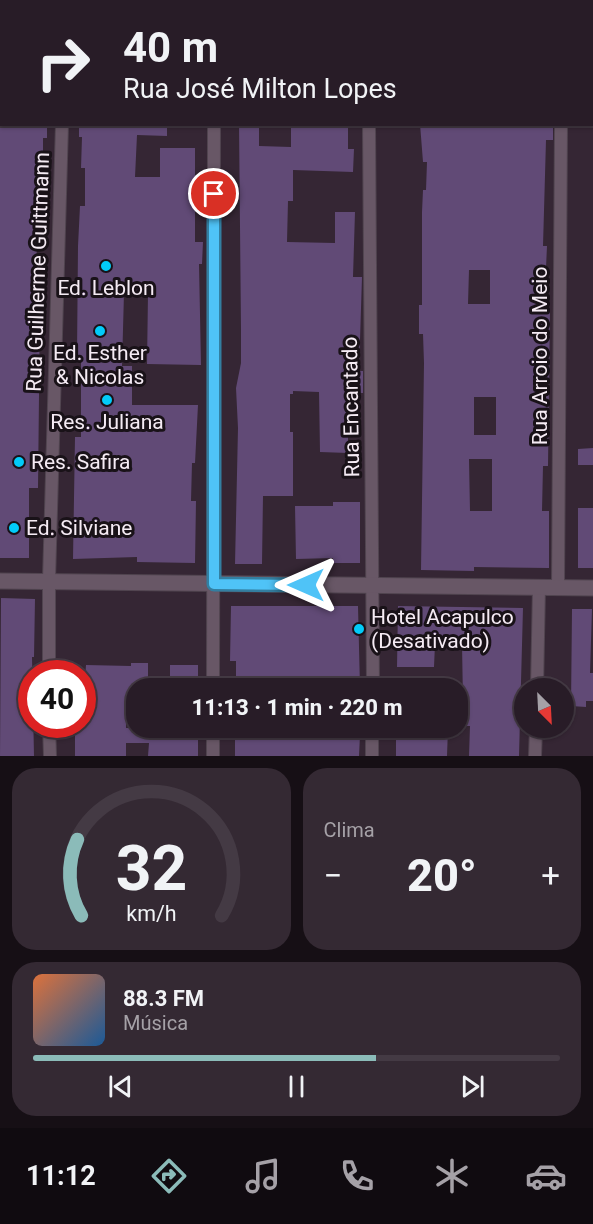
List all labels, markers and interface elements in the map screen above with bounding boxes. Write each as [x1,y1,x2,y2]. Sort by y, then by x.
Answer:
text: 40 m [123,23,218,72]
icon: right [24,24,102,102]
text: Rua José Milton Lopes [123,73,397,105]
street label: Rua Guilherme Guittmann [22,152,54,392]
pin [188,168,239,219]
icon: arrive [197,177,230,210]
marker: Ed. Leblon [99,259,113,273]
street label: Rua Arroio do Meio [528,267,552,445]
place label: Ed. Leblon [57,276,155,300]
marker: Ed. Esther & Nicolas [93,324,107,338]
street label: Rua Encantado [338,336,364,478]
place label: Ed. Esther & Nicolas [53,341,147,389]
marker: Res. Juliana [100,393,114,407]
place label: Res. Juliana [50,410,164,434]
place label: Res. Safira [31,450,130,474]
marker: Res. Safira [12,455,26,469]
place label: Ed. Silviane [26,516,132,540]
marker: Ed. Silviane [7,521,21,535]
position arrow [274,553,338,617]
place label: Hotel Acapulco (Desativado) [371,605,514,653]
marker: Hotel Acapulco (Desativado) [352,622,366,636]
speed limit sign: 40 [18,660,96,738]
north arrow [514,678,574,738]
map controls [514,678,574,738]
text: 11:13 · 1 min · 220 m [192,695,402,720]
text: Clima [324,818,375,842]
text: 32 [115,832,187,905]
text: 20° [407,849,477,902]
text: − [324,856,342,895]
text: + [541,856,560,895]
text: km/h [126,901,176,926]
text: 88.3 FM [123,986,204,1011]
text: Música [123,1011,188,1035]
icon: previous [104,1070,137,1103]
icon: pause [280,1070,313,1103]
icon: next [456,1070,489,1103]
icon: directions [148,1155,190,1197]
icon: music [242,1155,284,1197]
icon: phone [336,1155,378,1197]
icon: climate [431,1155,473,1197]
icon: car [525,1155,567,1197]
text: 11:12 [26,1160,96,1192]

